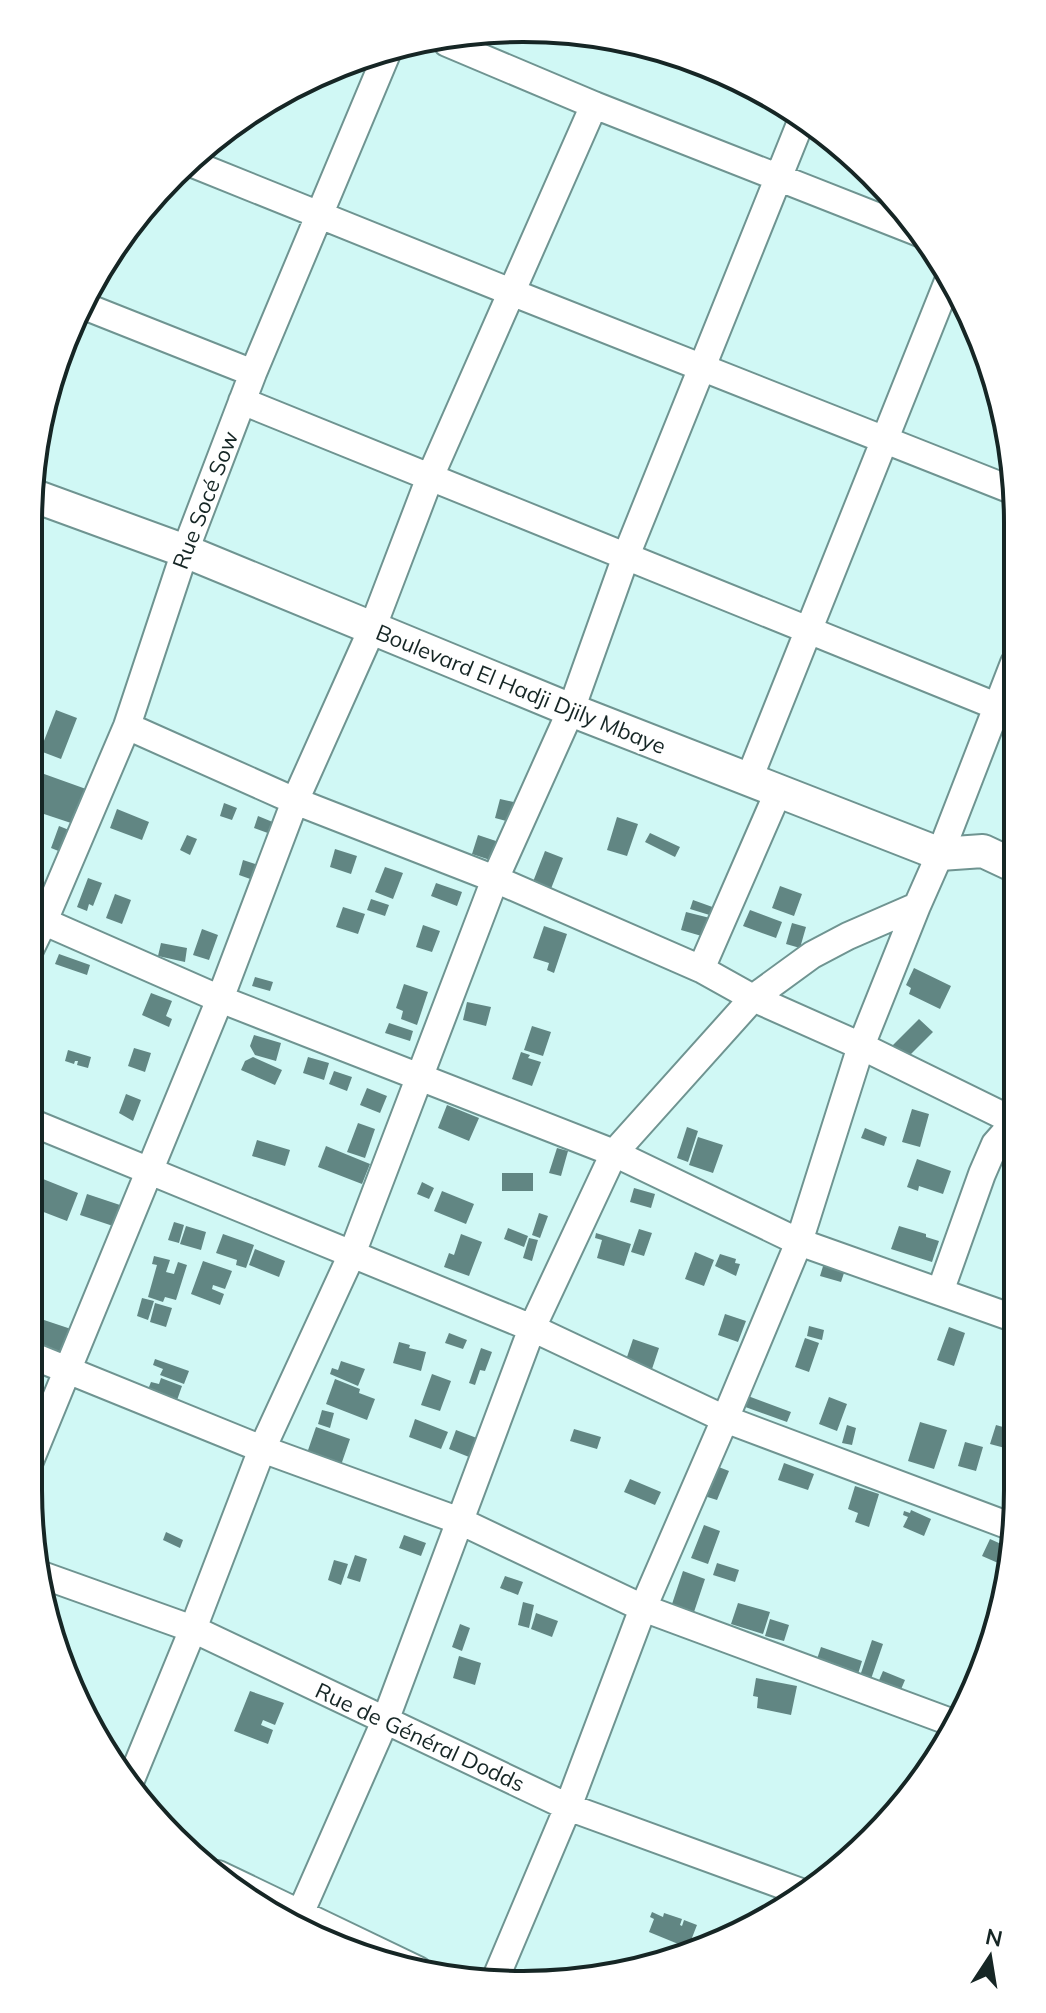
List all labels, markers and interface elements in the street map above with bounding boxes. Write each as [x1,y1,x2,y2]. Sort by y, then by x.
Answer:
street label: Rue Socé Sow [166,427,244,573]
street label: Boulevard El Hadji Djily Mbaye [372,618,670,760]
street label: Rue de Général Dodds [311,1676,529,1798]
north arrow [950,1917,1030,1997]
text: N [983,1922,1005,1953]

